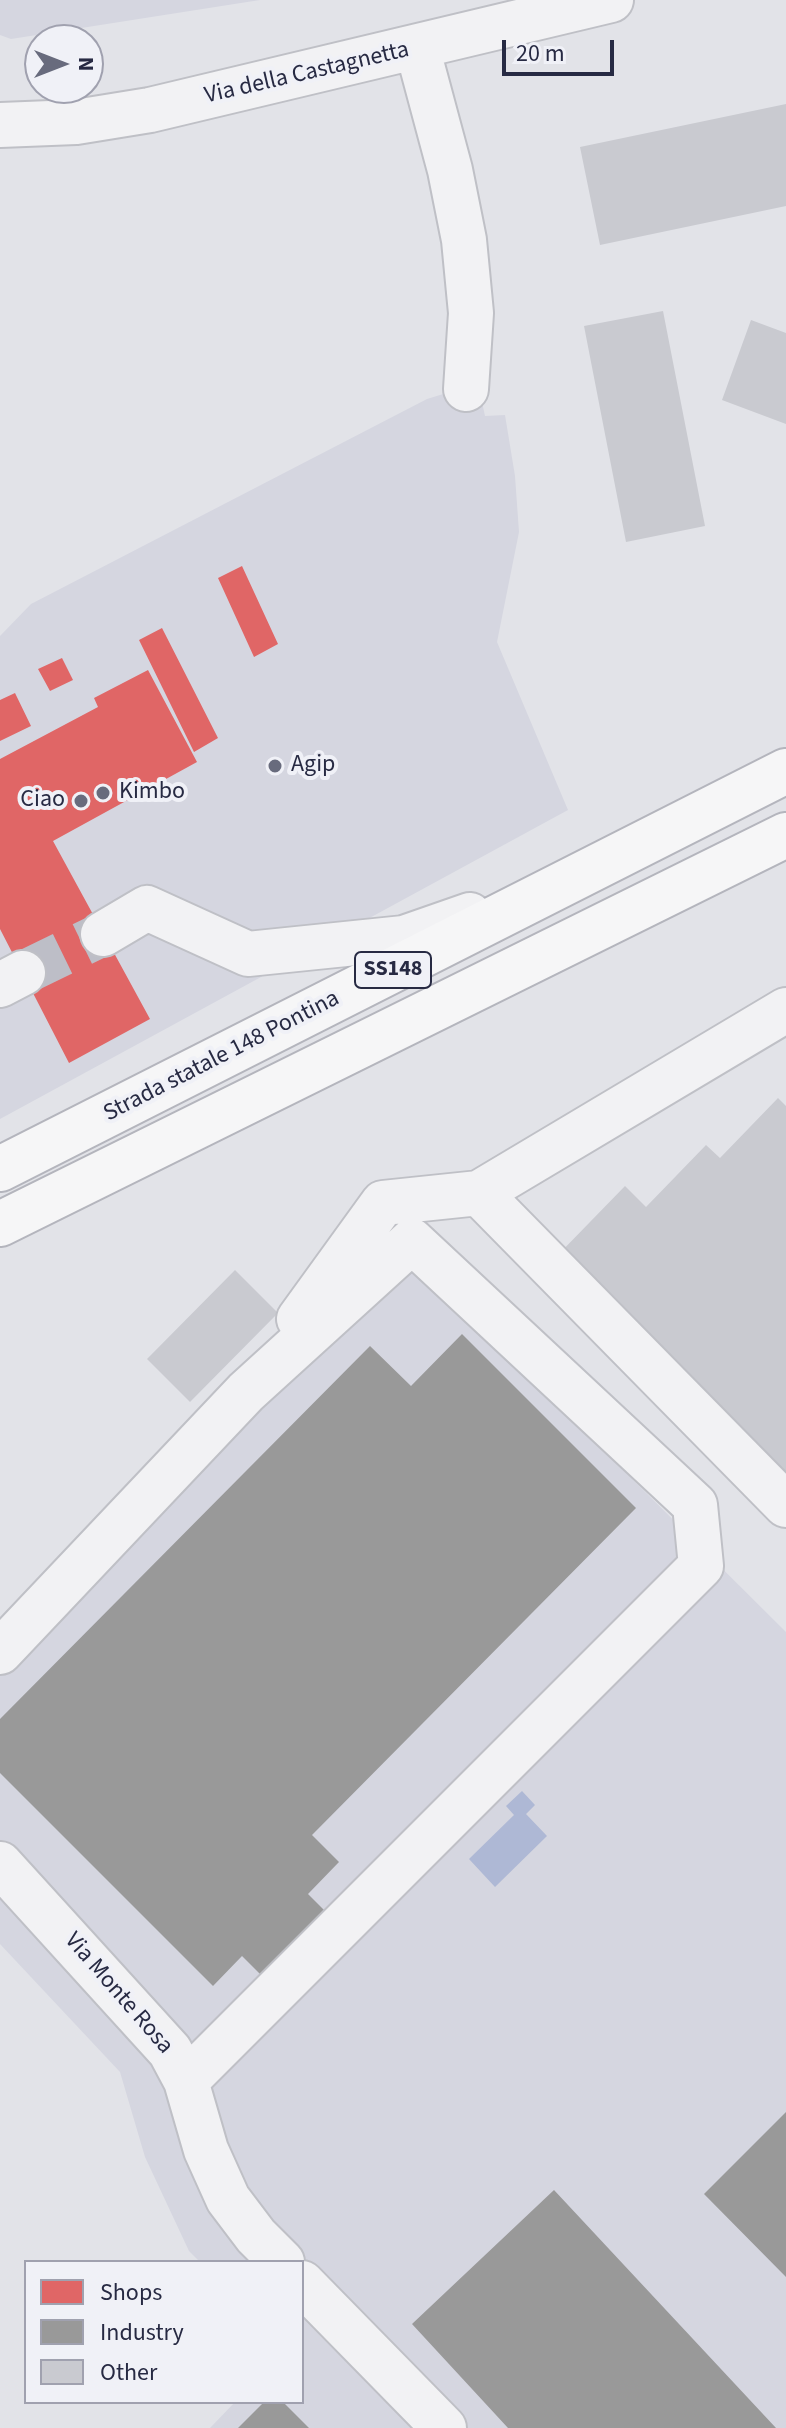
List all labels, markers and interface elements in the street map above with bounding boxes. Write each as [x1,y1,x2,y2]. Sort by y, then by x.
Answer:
north arrow [24,24,104,104]
scale bar [506,24,618,74]
street label: Via della Castagnetta [202,36,412,112]
text: 20 m [516,36,565,71]
text: N [70,57,102,71]
place label: Agip [291,752,335,780]
marker: Agip [266,757,284,775]
place label: Kimbo [119,779,185,807]
marker: Kimbo [94,784,112,802]
place label: Ciao [20,787,65,815]
marker: Ciao [72,792,90,810]
road number: SS148 [355,952,431,988]
street label: Strada statale 148 Pontina [99,985,345,1129]
street label: Via Monte Rosa [57,1927,179,2061]
legend [24,2260,304,2404]
text: Shops [100,2275,162,2310]
text: Industry [100,2315,184,2350]
text: Other [100,2355,157,2390]

